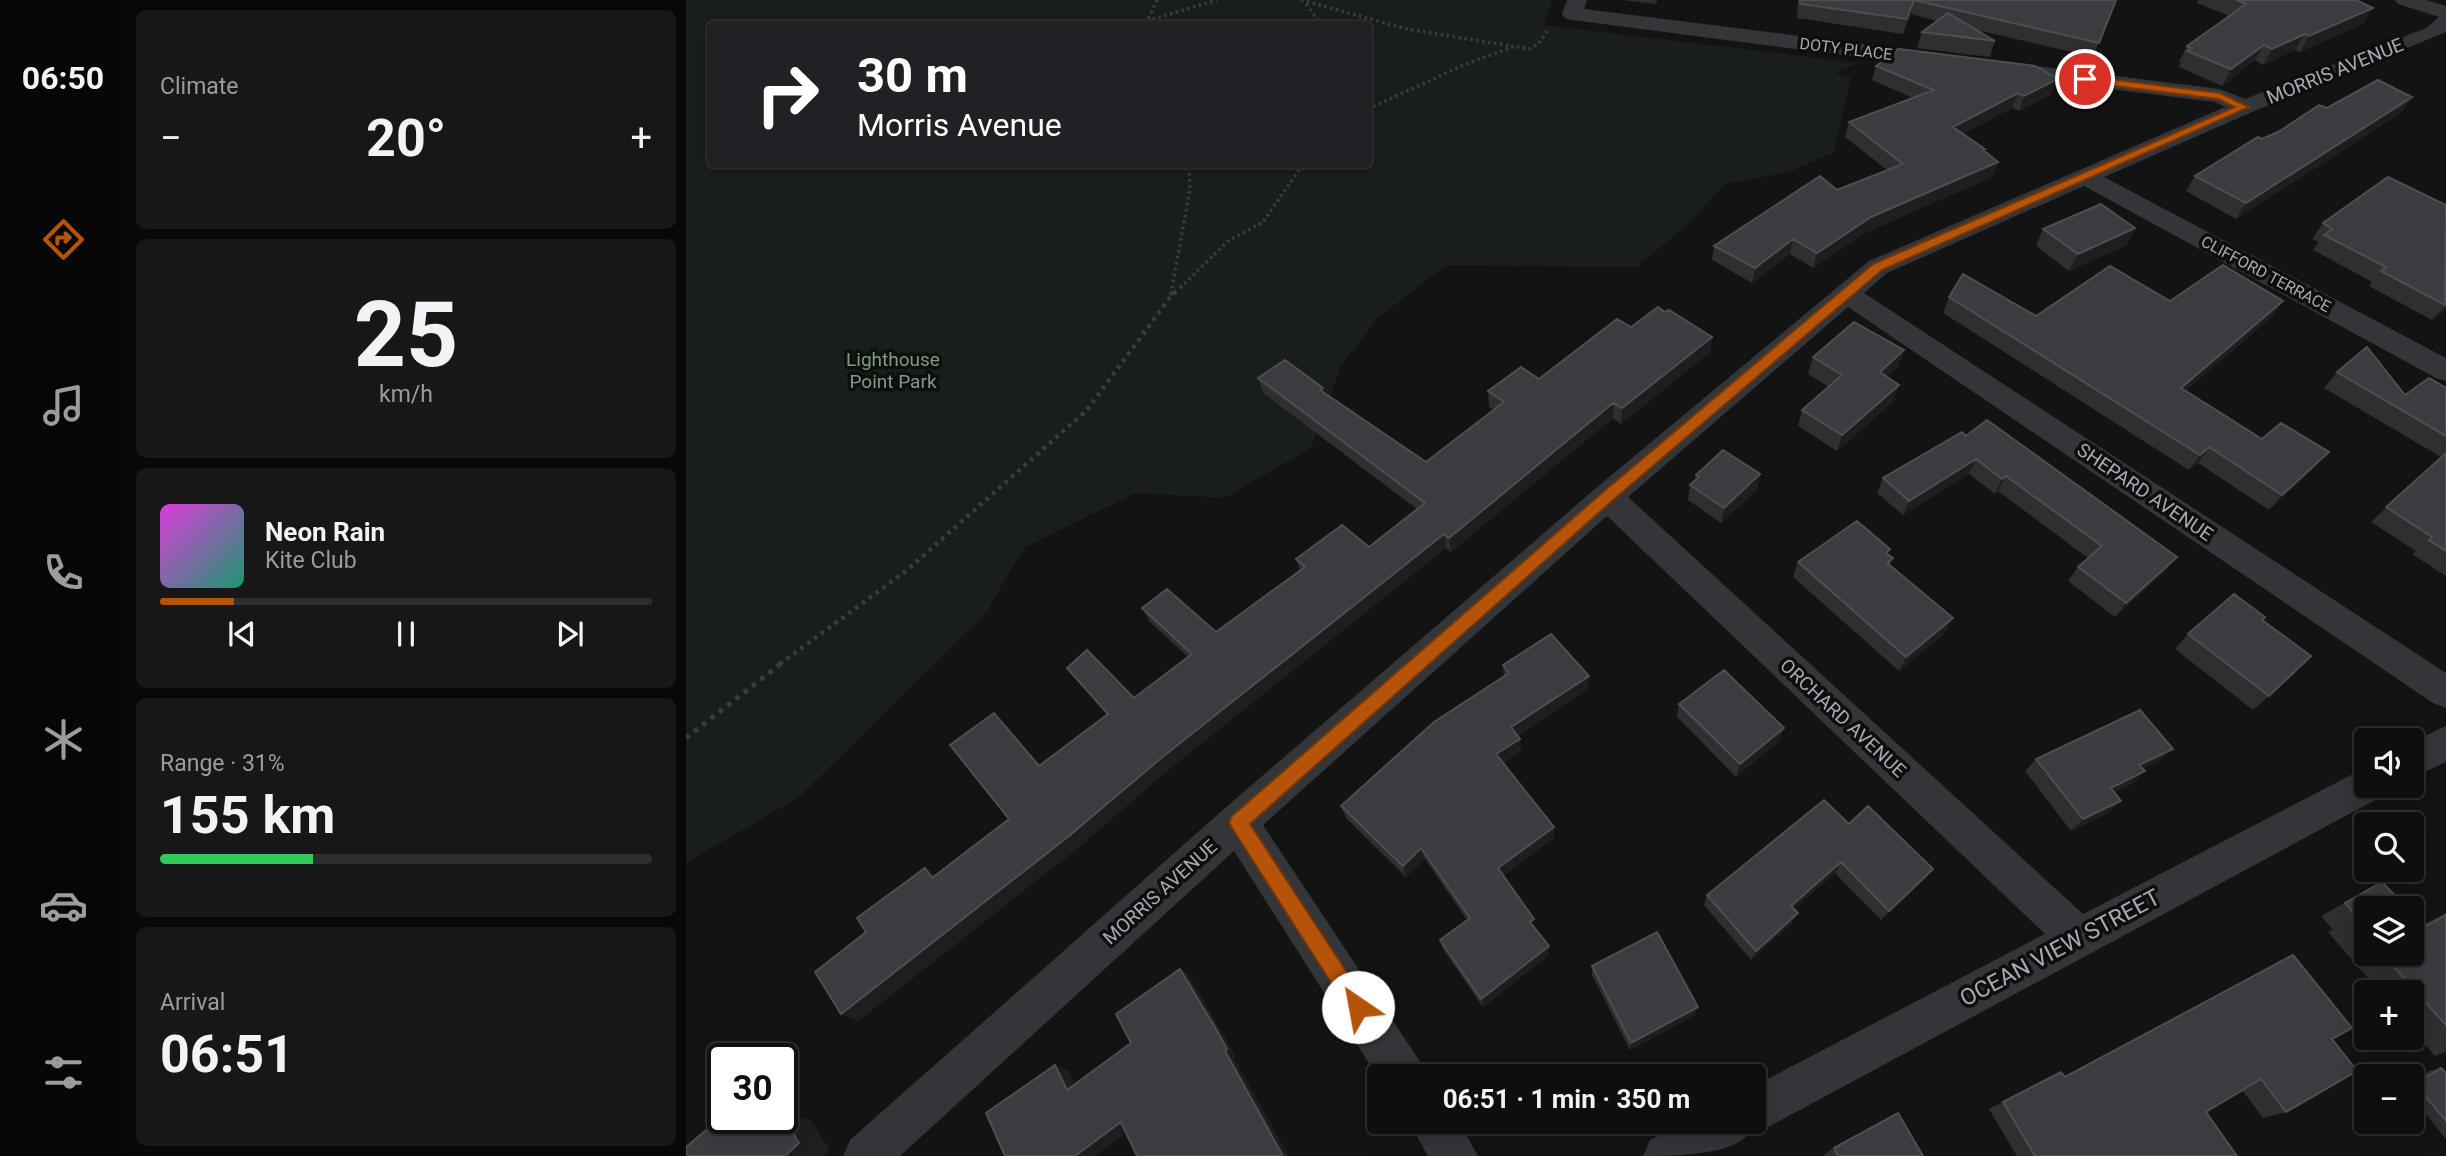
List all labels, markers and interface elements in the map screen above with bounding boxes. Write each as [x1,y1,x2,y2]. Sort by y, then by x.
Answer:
street label: MORRIS AVENUE [2263,33,2407,109]
street label: DOTY PLACE [1799,34,1893,64]
text: 30 m [857,47,968,104]
icon: right [742,49,833,140]
pin [2055,49,2115,109]
text: 06:50 [22,59,104,97]
icon: arrive [2066,60,2104,98]
text: Climate [160,73,239,100]
text: Morris Avenue [857,106,1062,144]
text: 20° [366,108,446,169]
text: − [160,116,182,160]
text: + [630,116,652,160]
icon: directions [39,215,88,264]
street label: CLIFFORD TERRACE [2198,232,2334,316]
text: 25 [354,282,458,388]
park label: Lighthouse Point Park [846,348,940,393]
icon: music [39,381,88,430]
text: km/h [379,381,433,408]
street label: SHEPARD AVENUE [2073,438,2217,546]
text: Neon Rain [265,517,385,547]
text: Kite Club [265,547,357,574]
icon: phone [39,548,88,597]
icon: previous [223,615,261,653]
icon: pause [387,615,425,653]
icon: next [551,615,589,653]
street label: ORCHARD AVENUE [1775,654,1911,782]
icon: climate [39,715,88,764]
map controls [2354,728,2424,1134]
button: sound [2354,728,2424,798]
text: Range · 31% [160,750,285,777]
text: 155 km [160,785,335,846]
button: search [2354,812,2424,882]
street label: MORRIS AVENUE [1098,835,1222,949]
icon: car [39,881,88,930]
street label: OCEAN VIEW STREET [1955,884,2165,1012]
button: layers [2354,896,2424,966]
position arrow [1321,970,1395,1044]
button: + [2354,980,2424,1050]
text: Arrival [160,989,225,1016]
text: 06:51 [160,1024,294,1085]
speed limit sign: 30 [707,1043,798,1134]
icon: filters [39,1048,88,1097]
button: − [2354,1064,2424,1134]
text: 06:51 · 1 min · 350 m [1443,1084,1690,1114]

